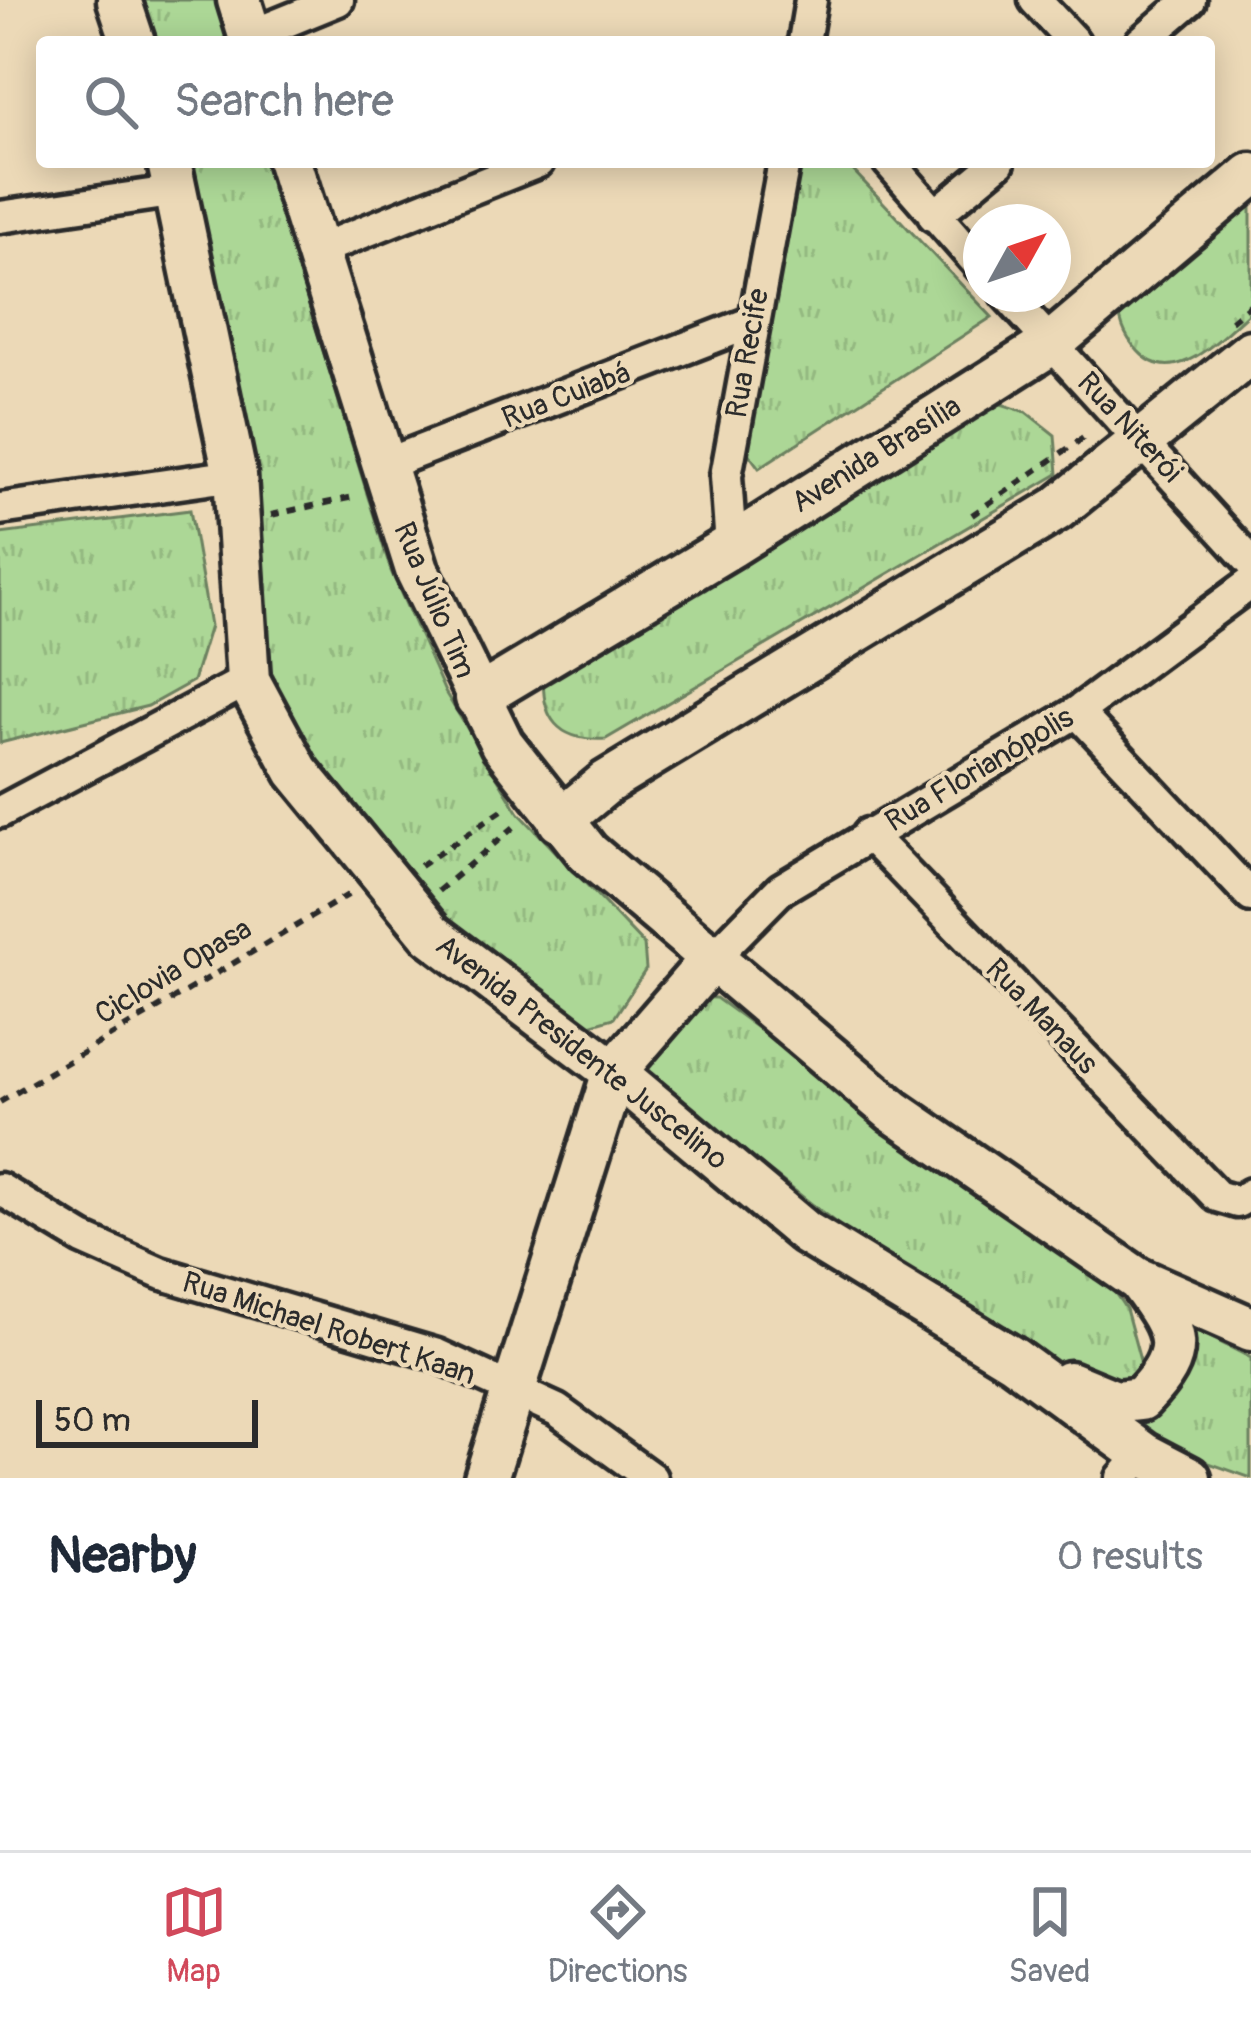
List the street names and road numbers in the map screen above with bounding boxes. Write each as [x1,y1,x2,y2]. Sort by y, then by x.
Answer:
street label: Rua Recife [718,285,777,421]
street label: Rua Cuiabá [497,354,636,437]
street label: Rua Niterói [1069,364,1190,490]
street label: Avenida Brasília [785,388,968,521]
street label: Rua Júlio Tim [385,517,484,684]
street label: Rua Florianópolis [878,699,1080,840]
street label: Ciclovia Opasa [88,910,258,1033]
street label: Avenida Presidente Juscelino [428,927,735,1178]
street label: Rua Manaus [977,951,1106,1082]
street label: Rua Michael Robert Kaan [178,1264,480,1393]

